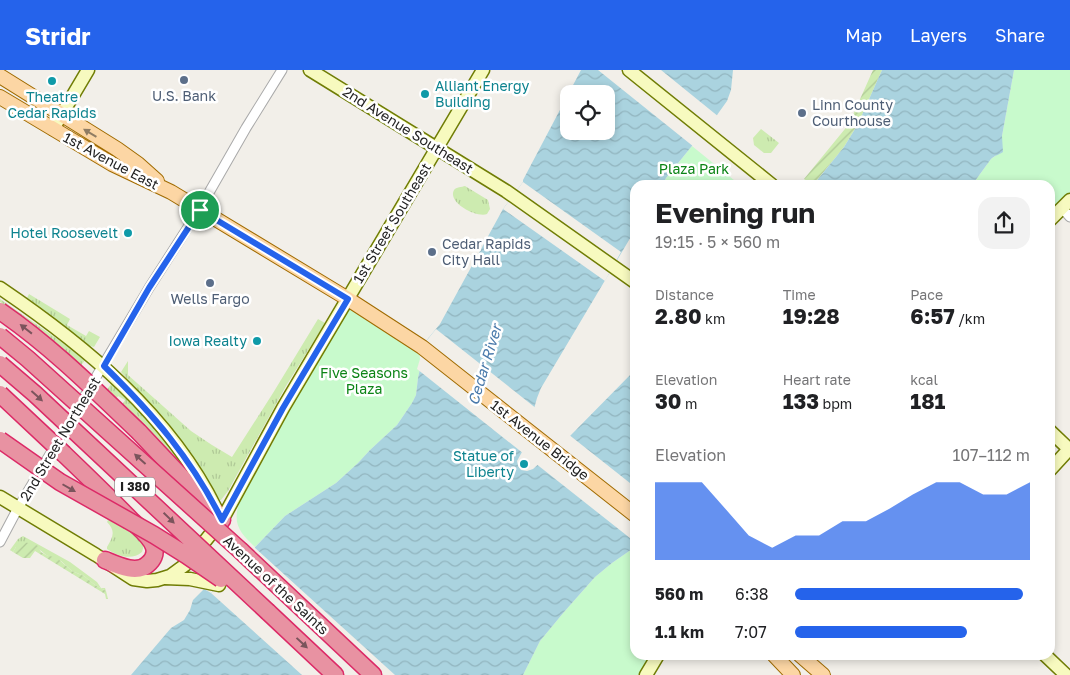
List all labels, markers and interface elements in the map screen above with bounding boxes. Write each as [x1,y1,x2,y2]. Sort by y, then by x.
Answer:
text: Stridr [25,21,91,50]
text: Map [845,24,882,46]
text: Layers [910,24,967,46]
text: Share [995,24,1045,46]
marker: U.S. Bank [178,74,190,86]
marker: Theatre Cedar Rapids [46,75,58,87]
place label: Alliant Energy Building [435,77,529,110]
street label: 2nd Avenue Southeast [340,82,477,177]
map controls [560,85,615,140]
button: locate [560,85,615,140]
place label: U.S. Bank [152,87,216,104]
place label: Theatre Cedar Rapids [8,88,96,121]
marker: Alliant Energy Building [419,88,431,100]
place label: Linn County Courthouse [812,96,893,129]
marker: Linn County Courthouse [796,107,808,119]
street label: 1st Avenue East [61,128,162,193]
one-way arrow [83,128,96,137]
street label: 1st Street Southeast [349,160,434,286]
park label: Plaza Park [659,160,729,177]
pin [179,189,221,231]
icon: arrive [186,196,214,224]
text: Evening run [655,196,815,229]
button: share [978,197,1030,249]
place label: Hotel Roosevelt [10,224,118,241]
marker: Hotel Roosevelt [122,227,134,239]
text: 19:15 · 5 × 560 m [655,232,780,252]
place label: Cedar Rapids City Hall [442,235,531,268]
marker: Cedar Rapids City Hall [426,246,438,258]
marker: Wells Fargo [204,277,216,289]
text: Distance [655,286,714,303]
text: Time [783,286,816,303]
text: Pace [910,286,943,303]
place label: Wells Fargo [170,290,250,307]
text: 2.80 [655,303,702,329]
text: 19:28 [783,303,840,329]
text: 6:57 [910,303,955,329]
text: km [702,310,725,327]
text: /km [955,310,985,327]
water label: Cedar River [463,320,505,407]
one-way arrow [19,324,32,334]
place label: Iowa Realty [169,332,247,349]
marker: Iowa Realty [251,335,263,347]
park label: Five Seasons Plaza [320,364,408,397]
text: Elevation [655,371,717,388]
text: Heart rate [783,371,851,388]
text: kcal [910,371,938,388]
street label: 2nd Street Northeast [16,374,103,504]
text: 30 [655,388,681,414]
text: 133 [783,388,819,414]
text: 181 [910,388,945,414]
one-way arrow [30,390,42,402]
text: m [681,395,697,412]
text: bpm [819,395,852,412]
street label: 1st Avenue Bridge [488,396,593,483]
text: Elevation [655,445,726,465]
text: 107–112 m [952,445,1030,465]
place label: Statue of Liberty [453,447,514,480]
one-way arrow [133,454,146,465]
marker: Statue of Liberty [518,458,530,470]
road number: I 380 [115,478,155,497]
one-way arrow [62,483,75,492]
one-way arrow [162,512,174,524]
street label: Avenue of the Saints [220,531,333,638]
text: 560 m [655,584,703,604]
text: 6:38 [735,584,769,604]
text: 1.1 km [655,622,704,642]
text: 7:07 [735,622,767,642]
one-way arrow [295,637,307,649]

